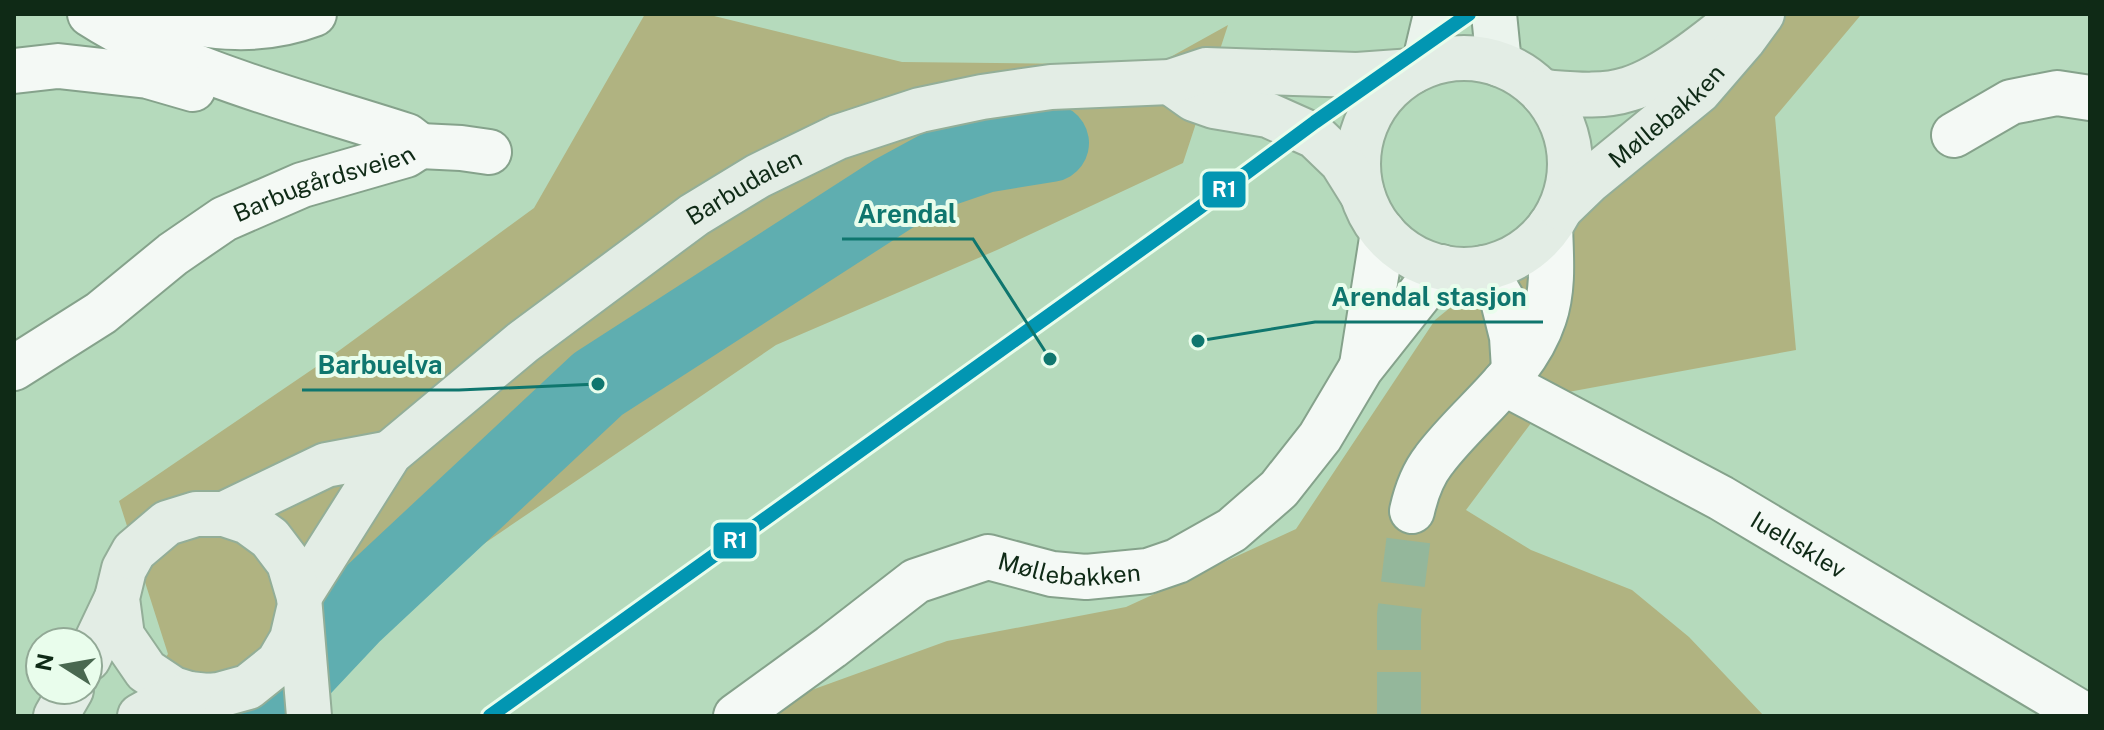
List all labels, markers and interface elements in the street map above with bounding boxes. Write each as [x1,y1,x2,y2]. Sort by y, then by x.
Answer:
street label: Møllebakken [1603,59,1730,173]
street label: Barbugårdsveien [229,139,420,227]
street label: Barbudalen [681,143,806,231]
line badge: R1 [1201,170,1247,209]
text: R1 [1212,176,1236,202]
callout: Arendal [842,189,973,239]
text: Arendal [857,198,957,229]
callout: Arendal stasjon [1315,272,1543,322]
text: Arendal stasjon [1331,281,1527,312]
callout: Barbuelva [302,340,459,390]
text: Barbuelva [317,349,443,380]
street label: Iuellsklev [1746,505,1851,584]
line badge: R1 [712,521,758,560]
text: R1 [723,527,747,553]
street label: Møllebakken [995,546,1142,591]
north arrow [24,626,104,706]
text: N [30,651,59,673]

